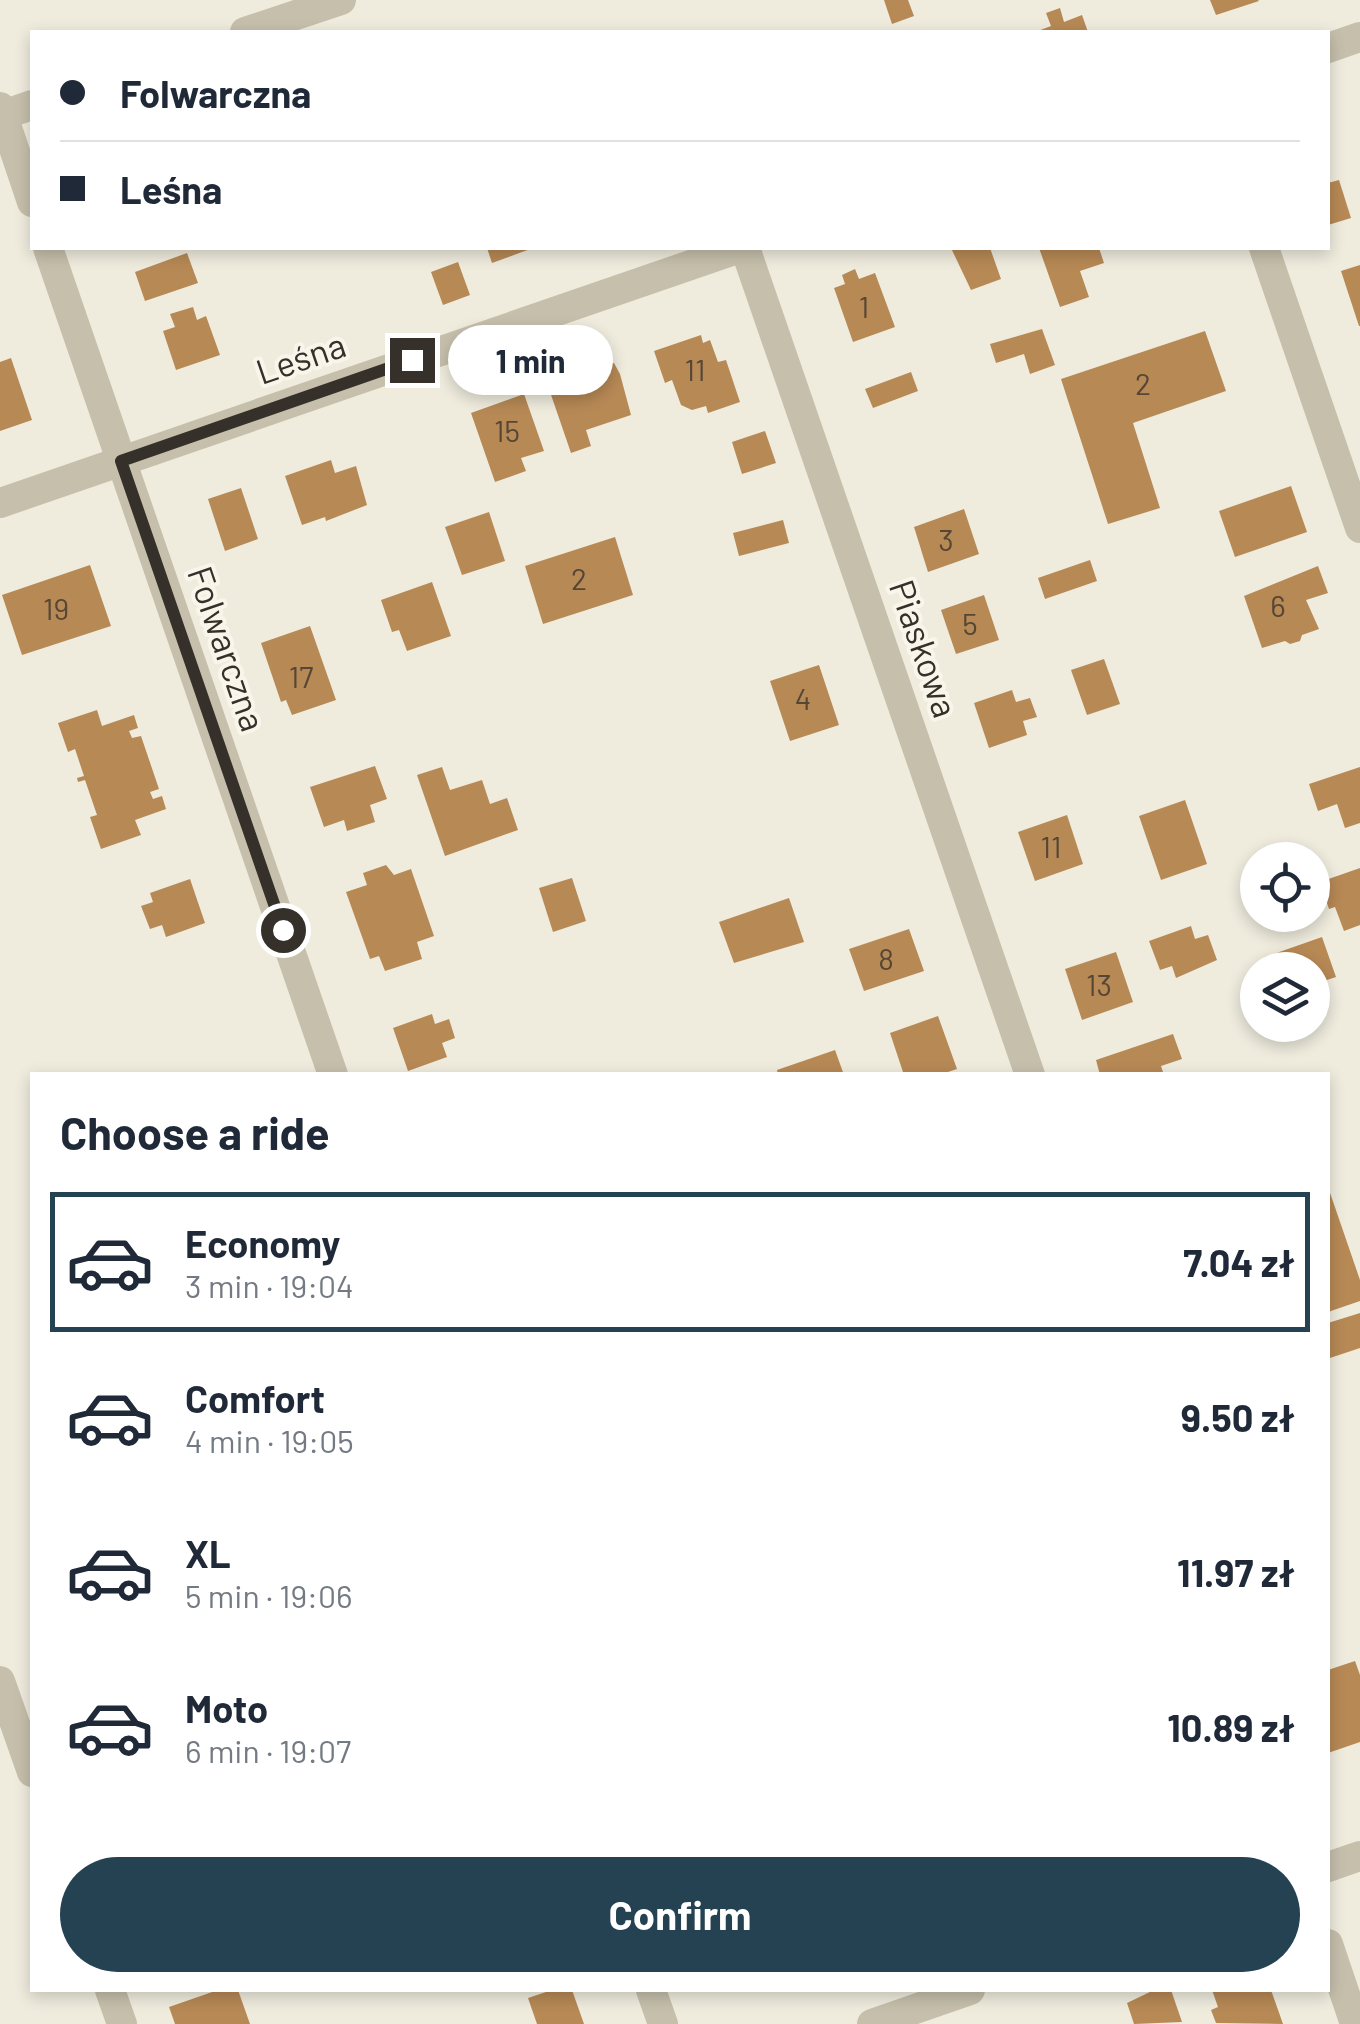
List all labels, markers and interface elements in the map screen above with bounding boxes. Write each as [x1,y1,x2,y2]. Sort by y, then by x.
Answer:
text: Folwarczna [120,70,311,116]
text: Leśna [120,166,222,212]
house number: 1 [859,288,869,324]
street label: Leśna [250,322,351,392]
callout: 1 min [447,325,612,395]
route end [390,338,435,383]
text: 1 min [495,341,566,379]
house number: 11 [684,351,706,387]
house number: 2 [1135,365,1151,401]
house number: 15 [494,412,520,448]
house number: 3 [938,521,954,557]
street label: Folwarczna [180,560,276,736]
house number: 2 [571,560,587,596]
street label: Piaskowa [882,574,968,722]
house number: 6 [1270,587,1286,623]
house number: 19 [43,590,69,626]
house number: 5 [962,605,978,641]
house number: 17 [289,658,313,694]
house number: 4 [795,680,811,716]
house number: 11 [1040,828,1062,864]
map controls [1240,842,1330,1042]
button: locate [1240,842,1330,932]
route start [261,908,306,953]
house number: 8 [878,940,894,976]
button: layers [1240,952,1330,1042]
house number: 13 [1086,966,1112,1002]
text: Choose a ride [60,1105,330,1159]
icon: car [65,1217,155,1307]
text: Economy [185,1220,340,1266]
text: 7.04 zł [1183,1239,1295,1285]
text: 3 min · 19:04 [185,1266,354,1304]
icon: car [65,1372,155,1462]
text: Comfort [185,1375,325,1421]
text: 9.50 zł [1181,1394,1295,1440]
text: 4 min · 19:05 [185,1421,354,1459]
icon: car [65,1527,155,1617]
text: XL [185,1530,231,1576]
text: 11.97 zł [1177,1549,1295,1595]
text: 5 min · 19:06 [185,1576,353,1614]
icon: car [65,1682,155,1772]
text: Moto [185,1685,268,1731]
text: 10.89 zł [1167,1704,1295,1750]
text: 6 min · 19:07 [185,1731,351,1769]
button: Confirm [60,1857,1300,1972]

